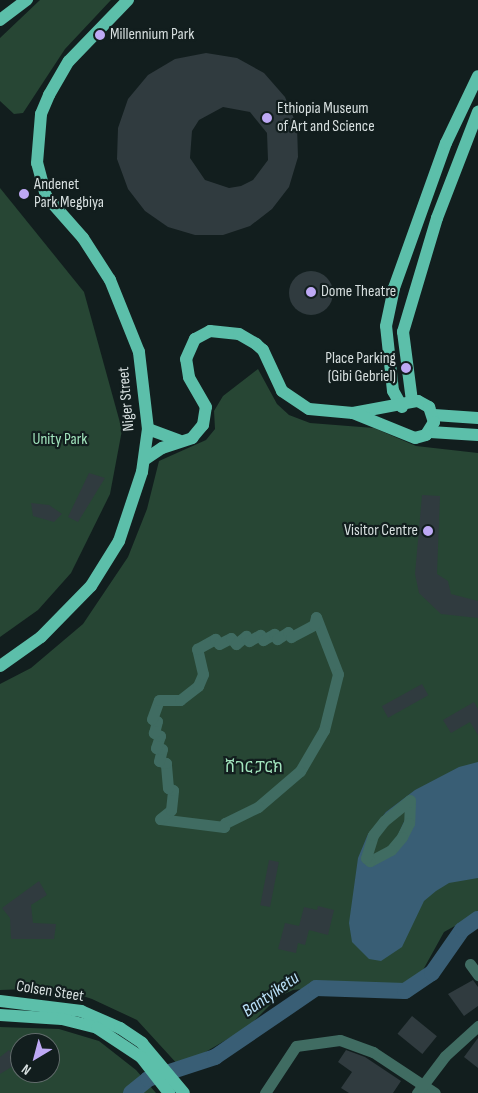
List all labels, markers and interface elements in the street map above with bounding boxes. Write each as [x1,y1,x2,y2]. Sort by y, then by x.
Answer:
place label: Millennium Park [110,25,194,45]
marker: Millennium Park [94,29,106,41]
place label: Ethiopia Museum of Art and Science [277,99,375,137]
marker: Ethiopia Museum of Art and Science [261,112,273,124]
place label: Andenet Park Megbiya [34,175,104,213]
marker: Andenet Park Megbiya [18,188,30,200]
place label: Dome Theatre [321,282,396,302]
marker: Dome Theatre [305,286,317,298]
place label: Place Parking (Gibi Gebriel) [325,349,396,387]
marker: Place Parking (Gibi Gebriel) [400,362,412,374]
street label: Niger Street [115,366,139,432]
park label: Unity Park [33,430,87,450]
place label: Visitor Centre [344,521,418,541]
marker: Visitor Centre [422,525,434,537]
park label: ሸገር ፓርክ [225,758,283,778]
water label: Bantyiketu [238,968,304,1022]
street label: Colsen Steet [15,977,85,1007]
north arrow [10,1033,60,1083]
text: N [18,1061,34,1079]

